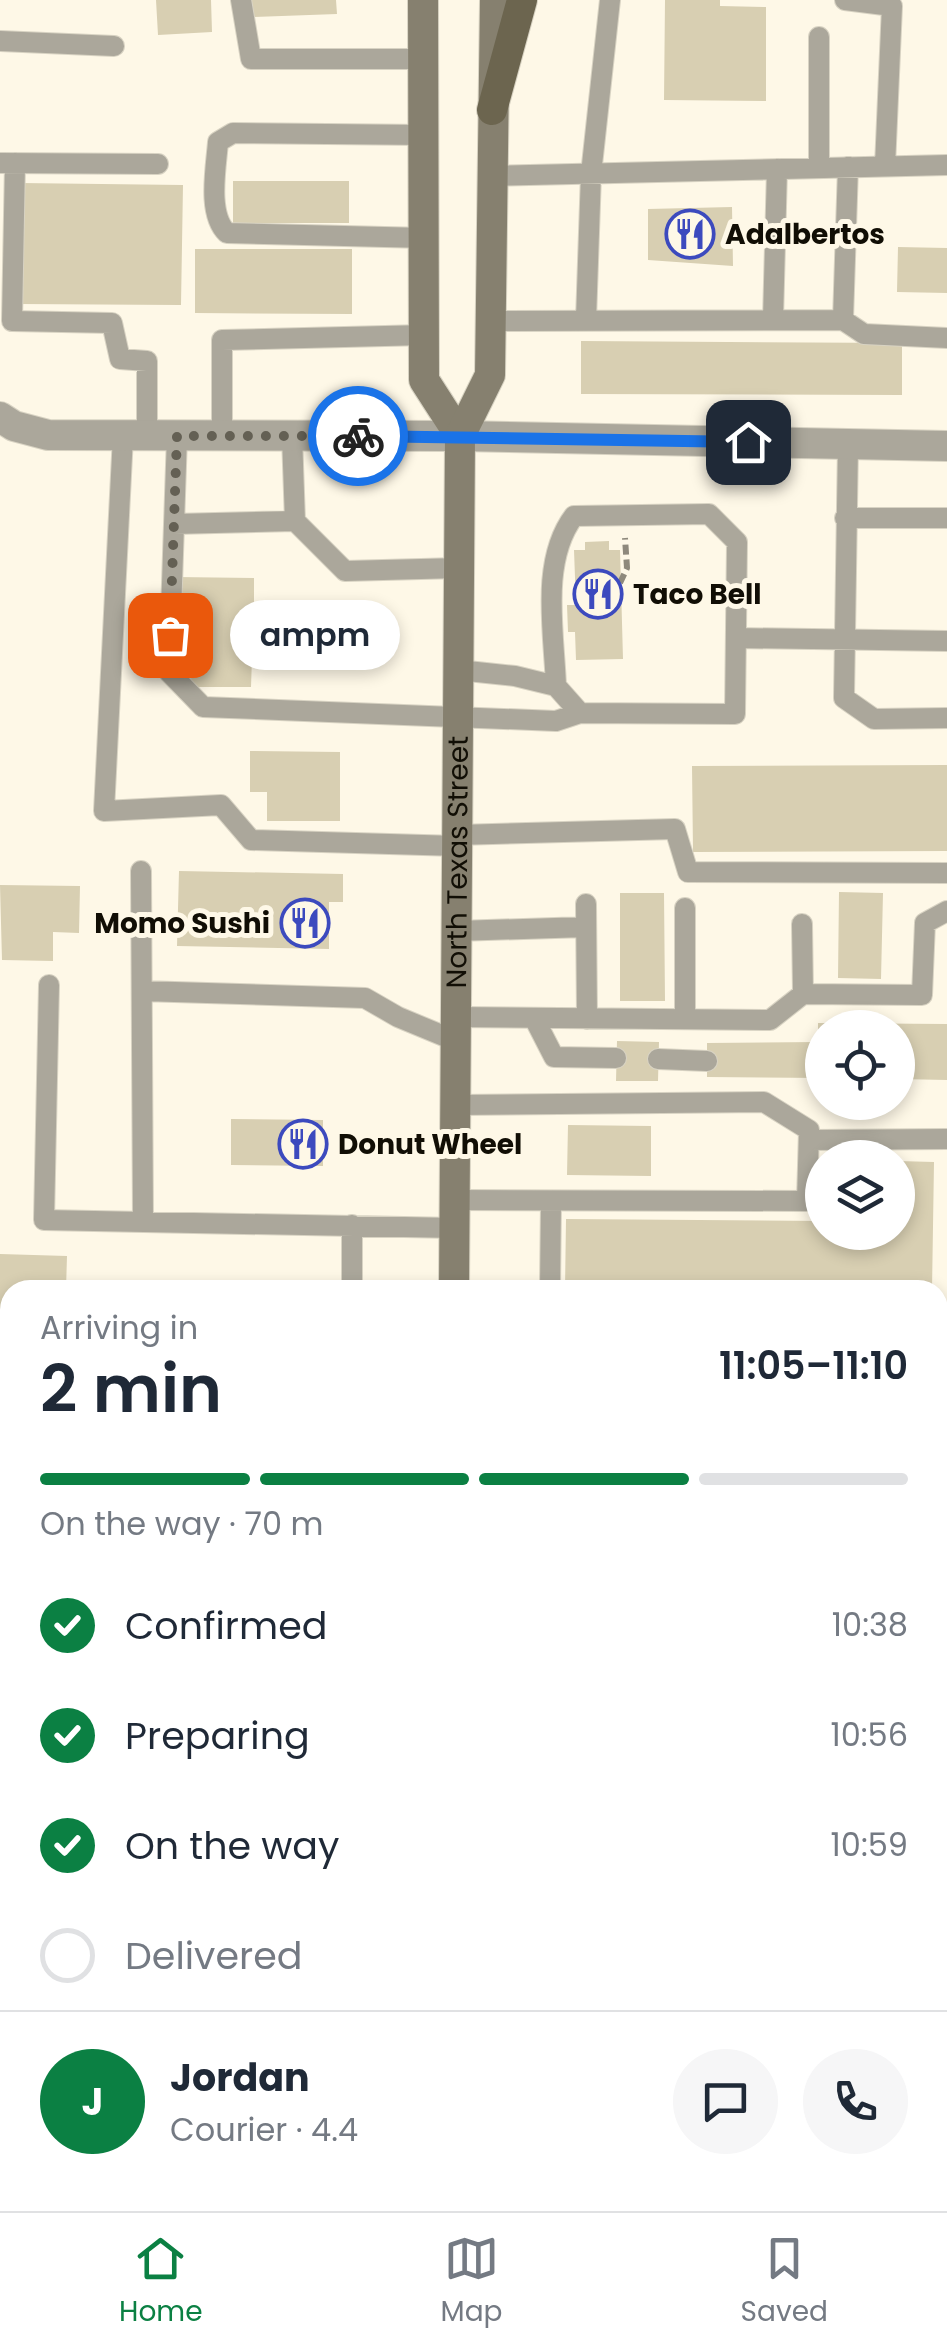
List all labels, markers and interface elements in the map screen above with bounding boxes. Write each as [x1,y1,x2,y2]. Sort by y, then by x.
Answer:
restaurant icon: Adalbertos [664,208,716,260]
place label: Adalbertos [725,215,885,254]
courier [308,386,408,486]
pin [706,400,791,485]
icon: bike [331,409,386,464]
icon: home [721,415,776,470]
restaurant icon: Taco Bell [572,568,624,620]
place label: Taco Bell [633,575,762,614]
pin [128,593,213,678]
callout: ampm [230,600,400,670]
icon: bag [143,608,198,663]
text: ampm [260,612,370,657]
street label: North Texas Street [437,736,477,989]
restaurant icon: Momo Sushi [279,897,331,949]
place label: Momo Sushi [94,904,270,943]
map controls [805,1010,915,1250]
button: locate [805,1010,915,1120]
restaurant icon: Donut Wheel [277,1118,329,1170]
place label: Donut Wheel [338,1125,522,1164]
button: layers [805,1140,915,1250]
text: Arriving in [40,1305,198,1350]
text: 11:05–11:10 [719,1339,908,1392]
text: 2 min [40,1344,222,1435]
text: On the way · 70 m [40,1501,324,1546]
icon: check [40,1598,95,1653]
text: Confirmed [125,1599,327,1652]
text: 10:38 [832,1602,908,1647]
icon: check [40,1708,95,1763]
text: Preparing [125,1709,310,1762]
text: 10:56 [830,1712,908,1757]
icon: check [40,1818,95,1873]
text: On the way [125,1819,339,1872]
text: 10:59 [831,1822,908,1867]
text: Delivered [125,1929,302,1982]
button: chat [673,2049,778,2154]
button: phone [803,2049,908,2154]
text: Jordan [170,2051,310,2104]
text: J [82,2075,103,2128]
text: Courier · 4.4 [170,2107,358,2152]
tab: Home [119,2231,203,2333]
tab: Map [441,2231,503,2333]
tab: Saved [741,2231,828,2333]

